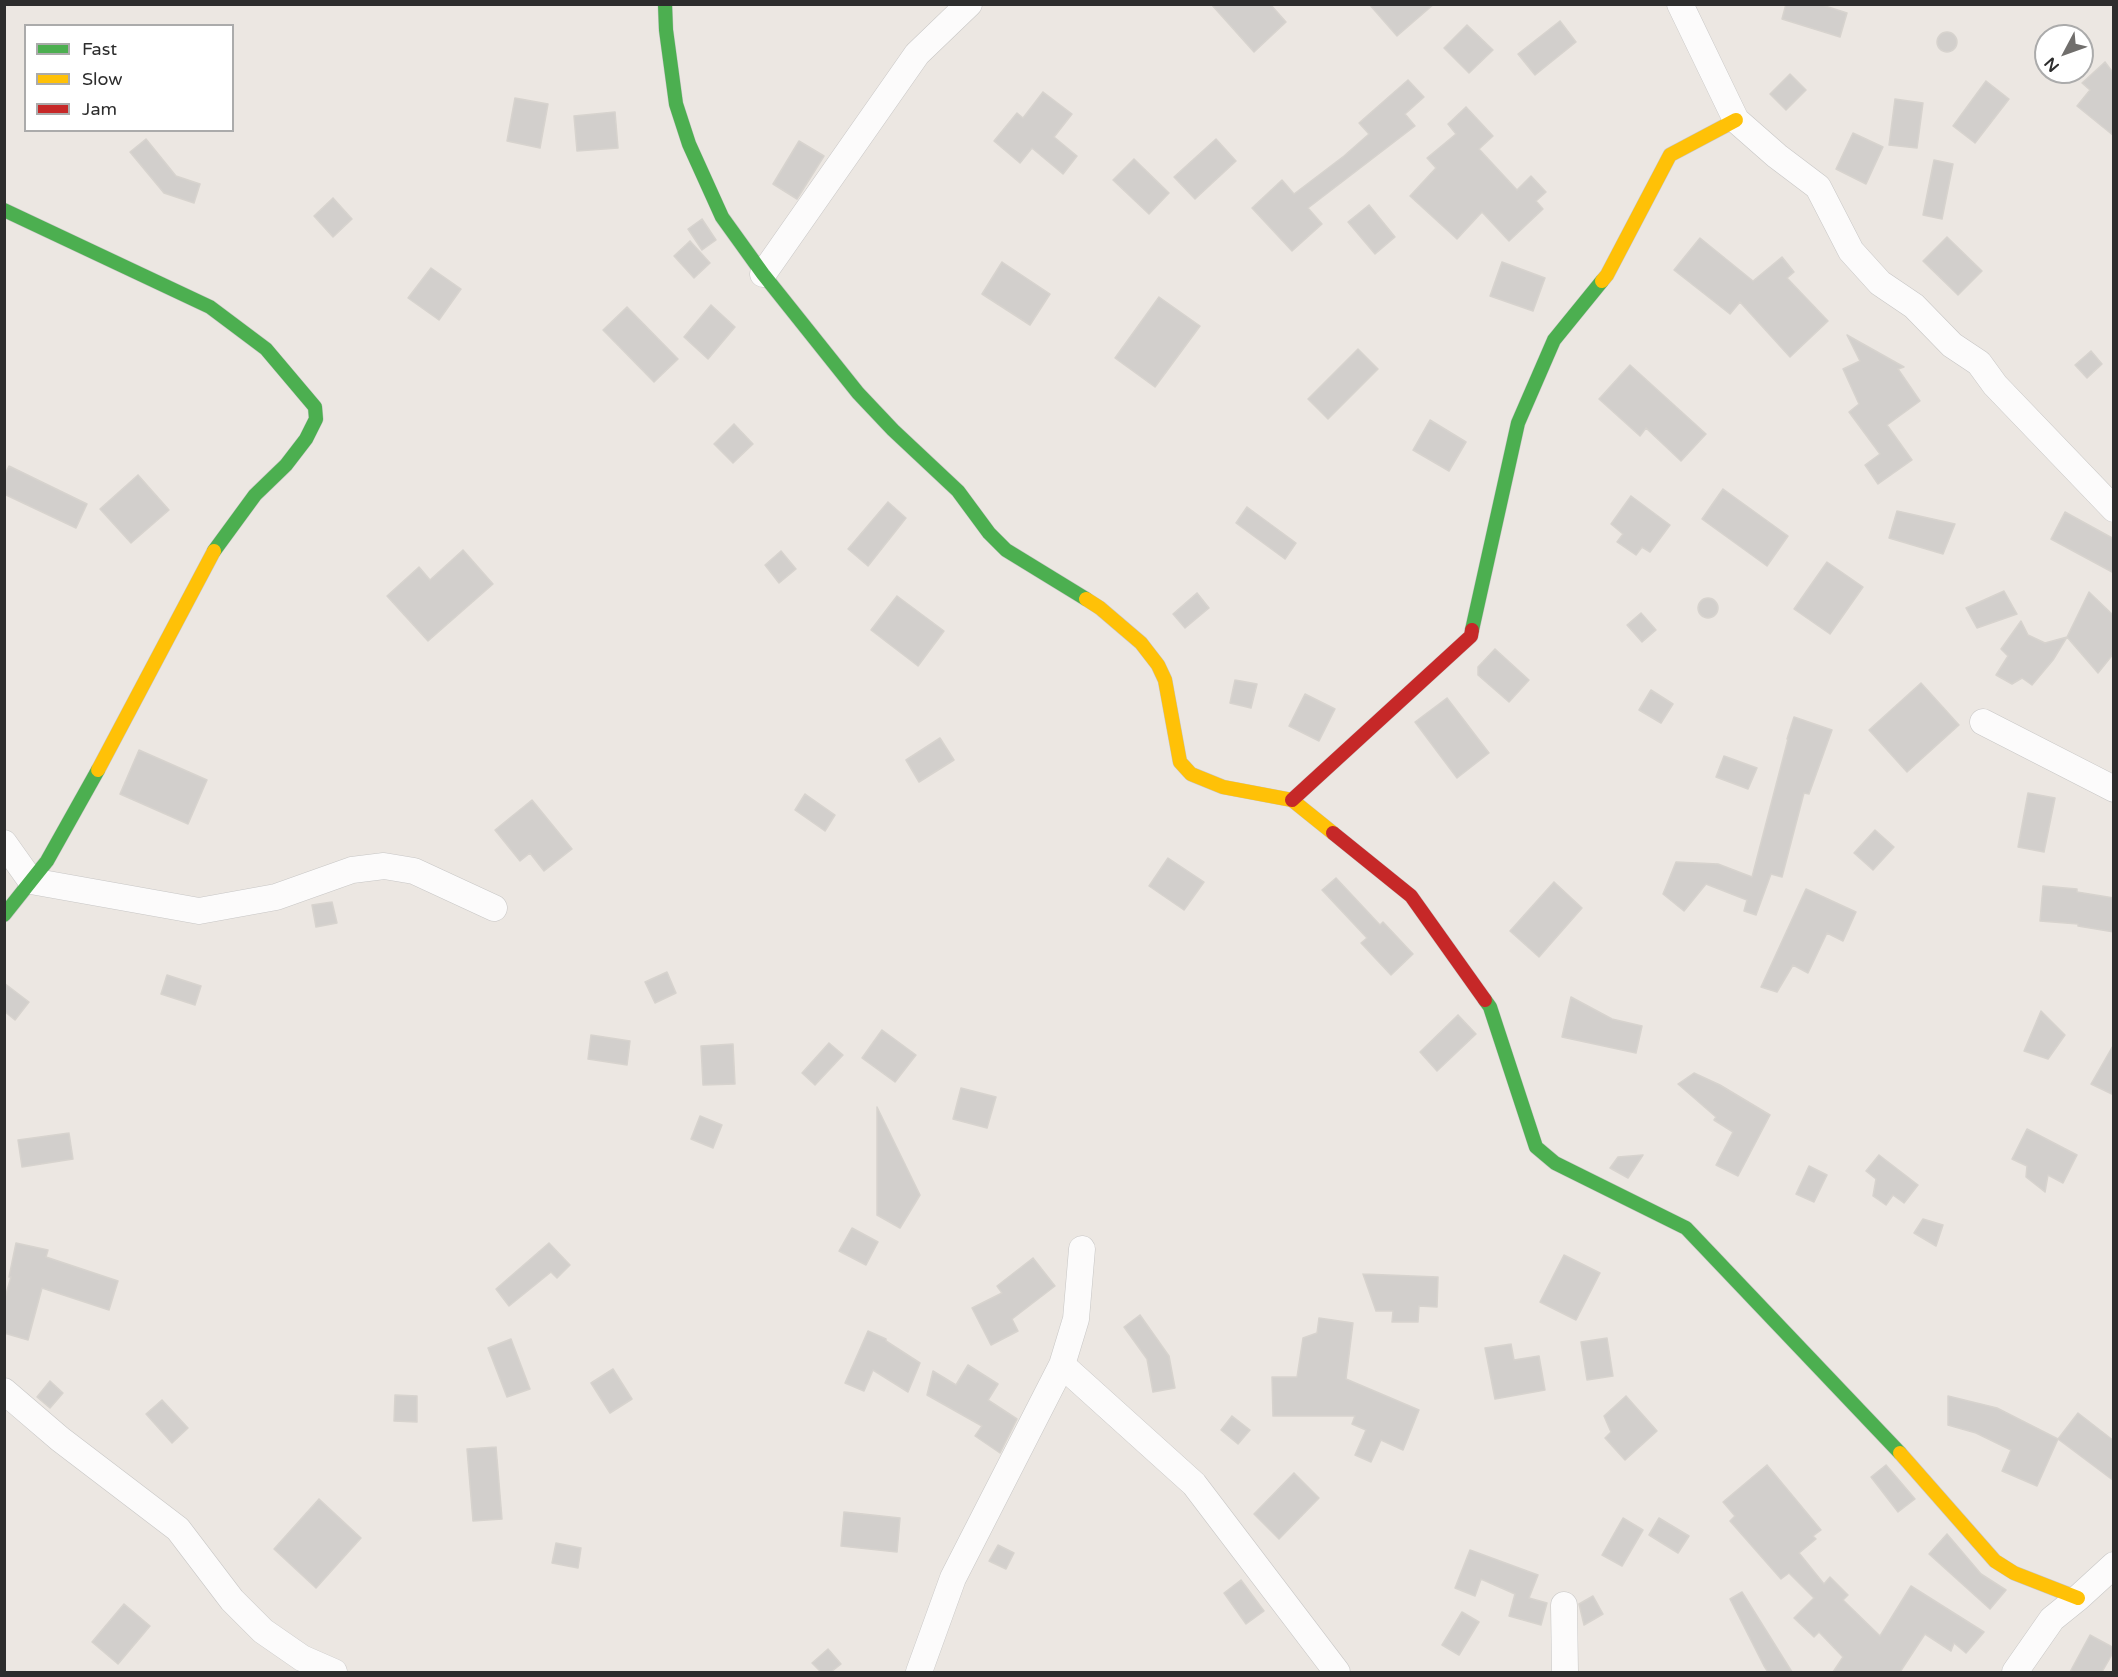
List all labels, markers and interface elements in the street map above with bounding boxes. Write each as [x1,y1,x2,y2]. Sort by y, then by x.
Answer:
legend [24,24,234,132]
north arrow [2034,24,2094,84]
text: Fast [82,38,117,60]
text: N [2040,53,2064,76]
text: Slow [82,68,123,90]
text: Jam [82,98,117,120]

